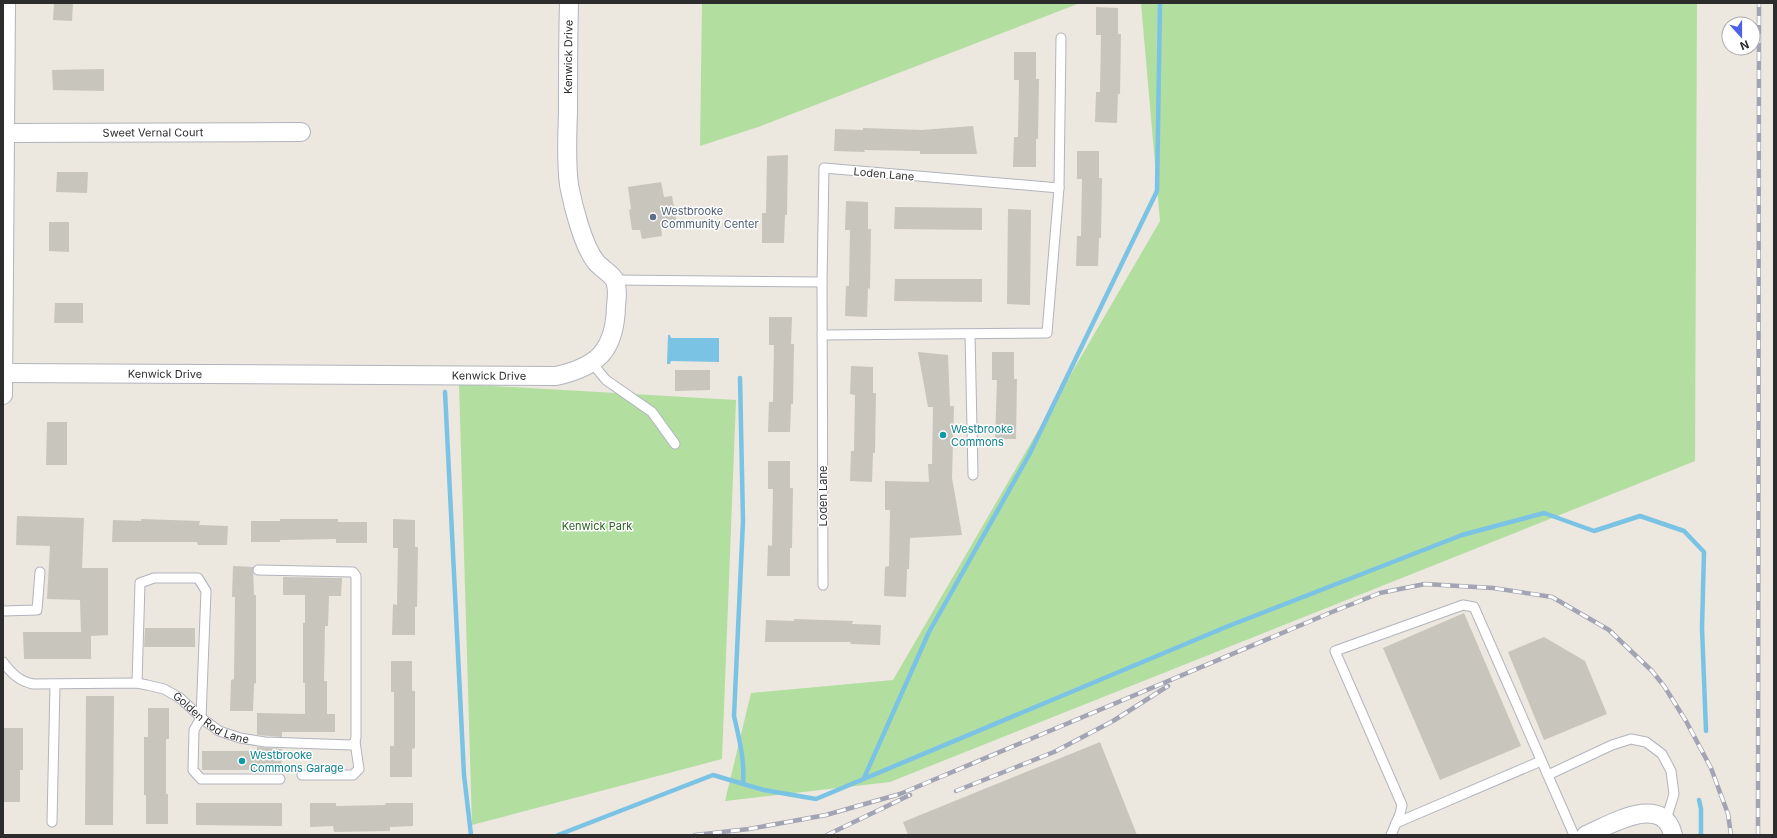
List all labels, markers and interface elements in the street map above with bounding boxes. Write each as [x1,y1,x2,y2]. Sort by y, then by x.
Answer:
north arrow [1721,16,1761,56]
street label: Kenwick Drive [561,20,576,94]
text: N [1738,37,1751,53]
street label: Sweet Vernal Court [103,125,204,140]
street label: Loden Lane [853,164,915,184]
place label: Westbrooke Community Center [661,204,759,231]
marker: Westbrooke Community Center [648,212,658,222]
street label: Kenwick Drive [128,367,202,381]
street label: Kenwick Drive [452,368,526,383]
place label: Westbrooke Commons [951,422,1013,449]
marker: Westbrooke Commons [938,430,948,440]
street label: Loden Lane [816,466,830,526]
park label: Kenwick Park [562,519,632,533]
street label: Golden Rod Lane [171,689,250,746]
place label: Westbrooke Commons Garage [250,748,344,775]
marker: Westbrooke Commons Garage [237,756,247,766]

